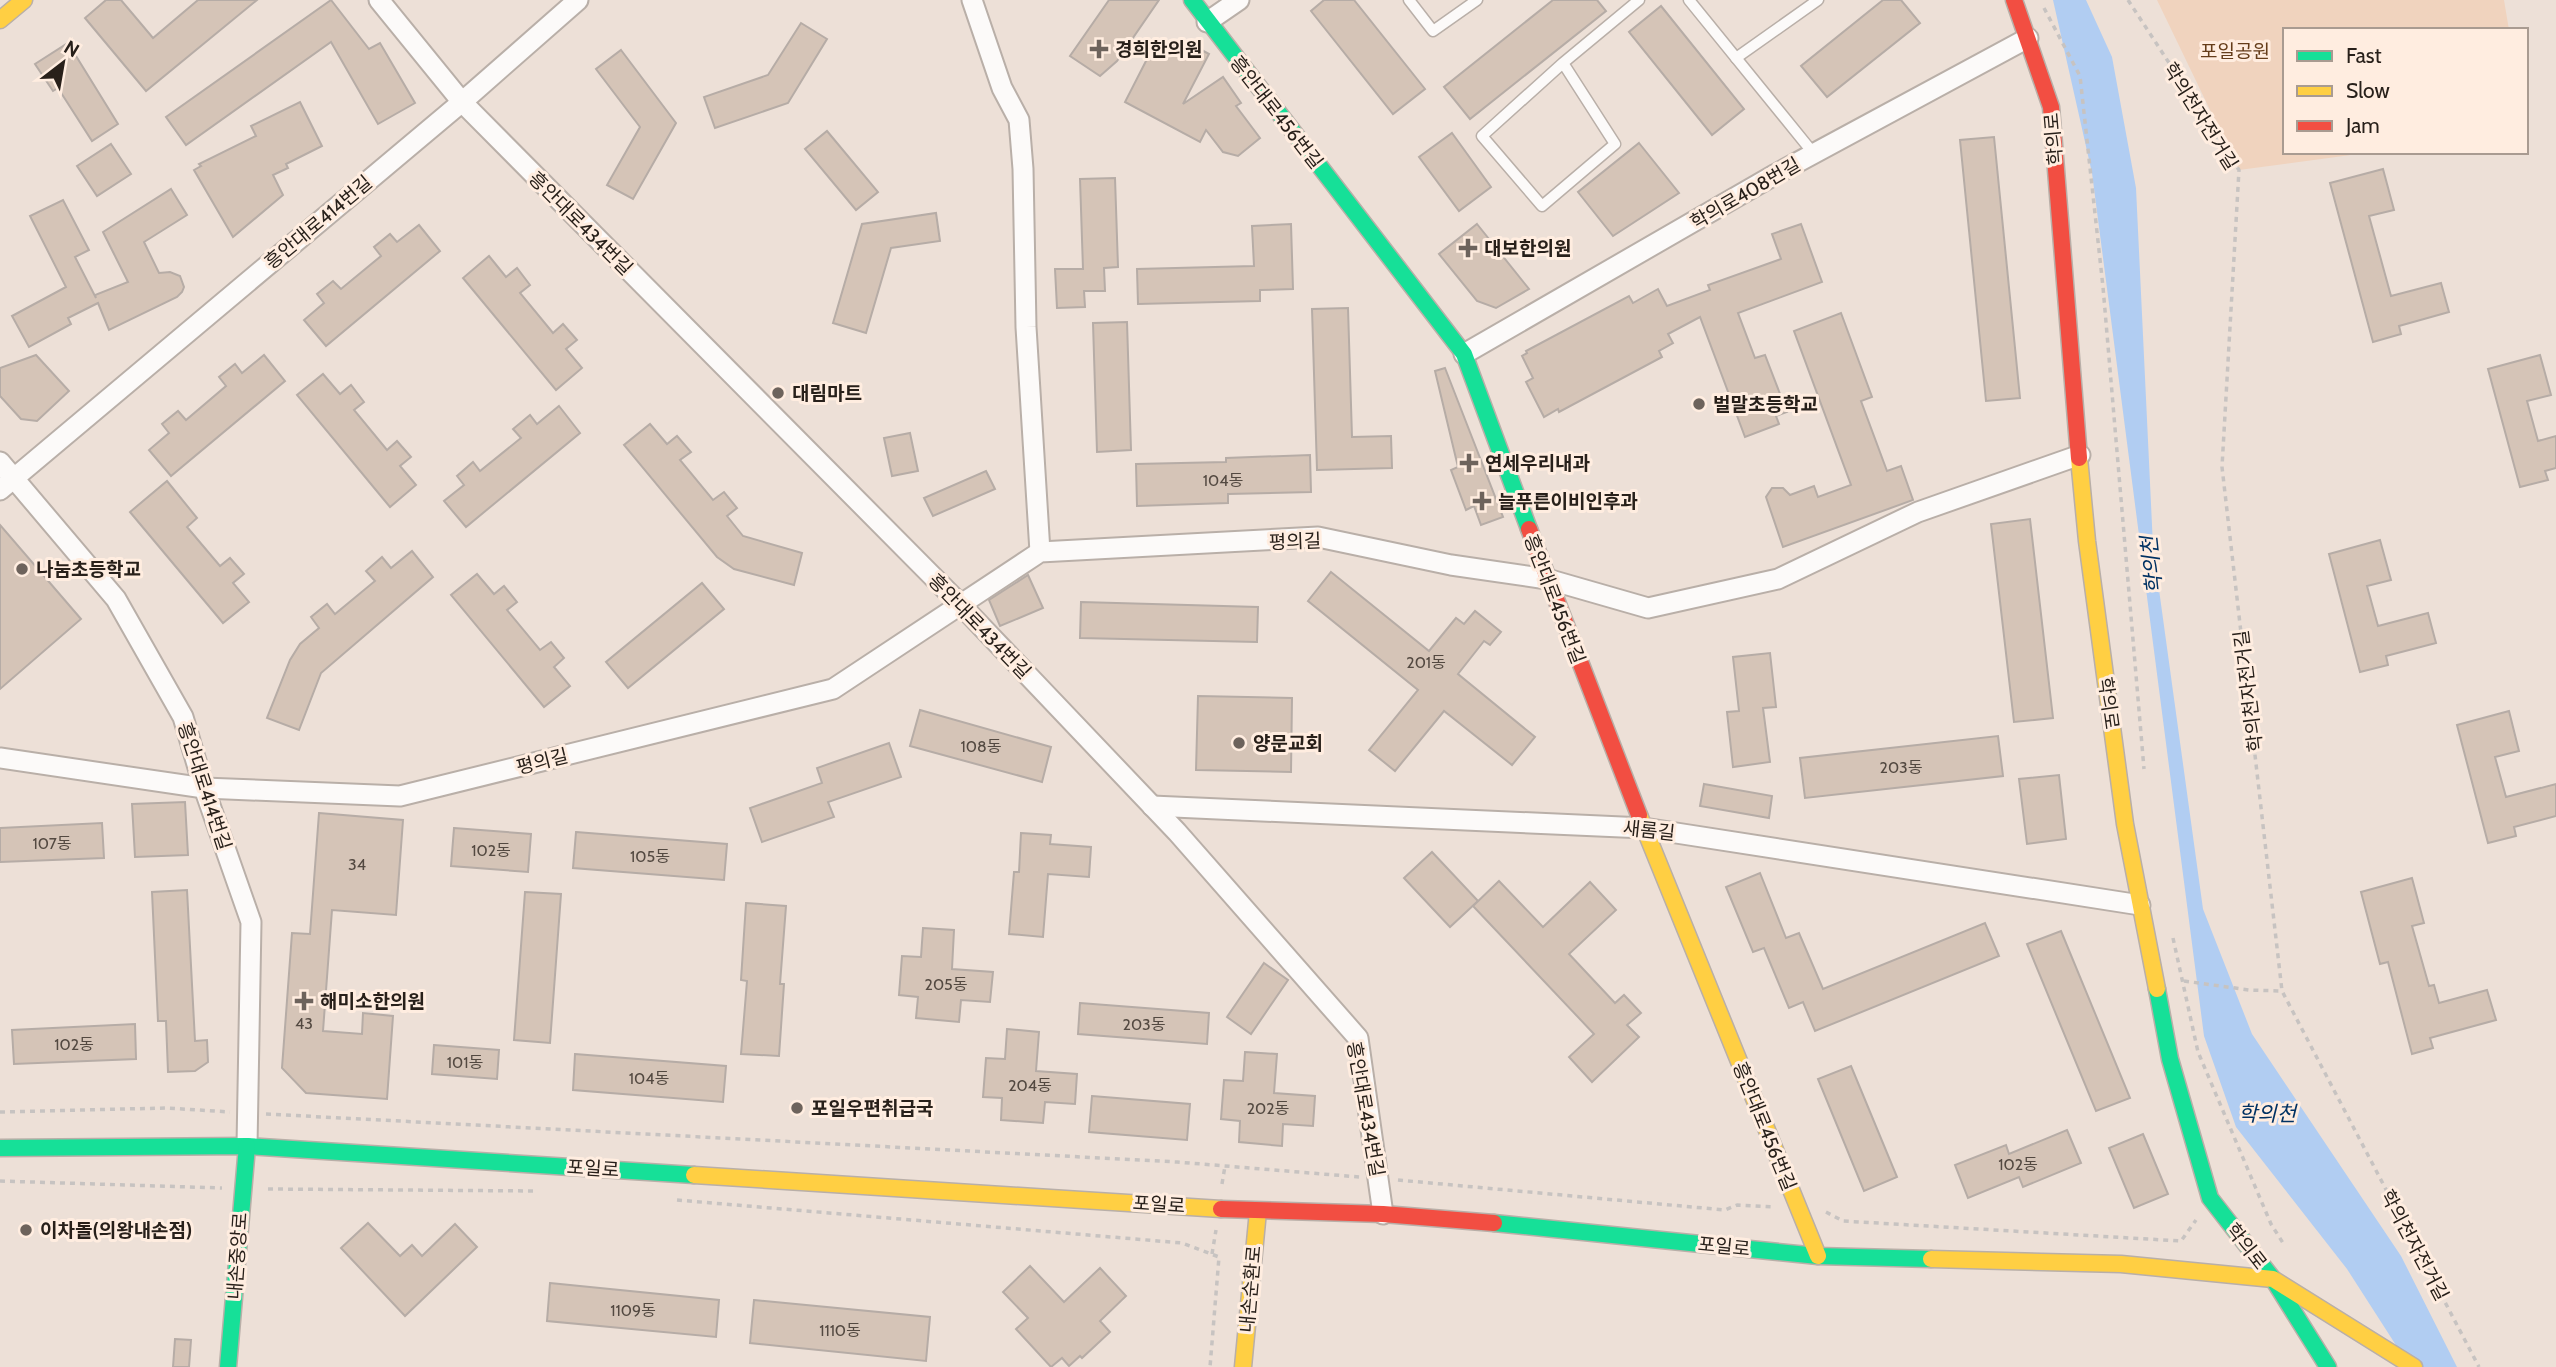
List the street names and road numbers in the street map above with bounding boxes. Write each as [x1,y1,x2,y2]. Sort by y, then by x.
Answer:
street label: 흥안대로456번길 [1225,51,1328,173]
street label: 학의천자전거길 [2158,58,2243,174]
street label: 학의로 [2040,112,2067,166]
street label: 학의로408번길 [1686,153,1804,234]
street label: 흥안대로434번길 [524,167,637,280]
street label: 흥안대로414번길 [260,171,377,274]
street label: 평의길 [1268,529,1322,554]
street label: 흥안대로456번길 [1519,531,1590,667]
street label: 흥안대로434번길 [924,569,1036,684]
street label: 학의천자전거길 [2230,629,2267,753]
street label: 학의로 [2093,675,2124,731]
street label: 흥안대로414번길 [173,719,236,853]
street label: 평의길 [514,744,570,779]
street label: 새롬길 [1622,816,1676,845]
street label: 흥안대로434번길 [1342,1040,1389,1179]
street label: 흥안대로456번길 [1728,1058,1801,1194]
street label: 포일로 [566,1155,620,1182]
street label: 학의천자전거길 [2376,1186,2453,1305]
street label: 포일로 [1132,1191,1186,1218]
street label: 내손중앙로 [223,1212,252,1300]
street label: 학의로 [2221,1219,2272,1274]
street label: 포일로 [1697,1232,1751,1261]
street label: 내손순환로 [1235,1245,1266,1334]

